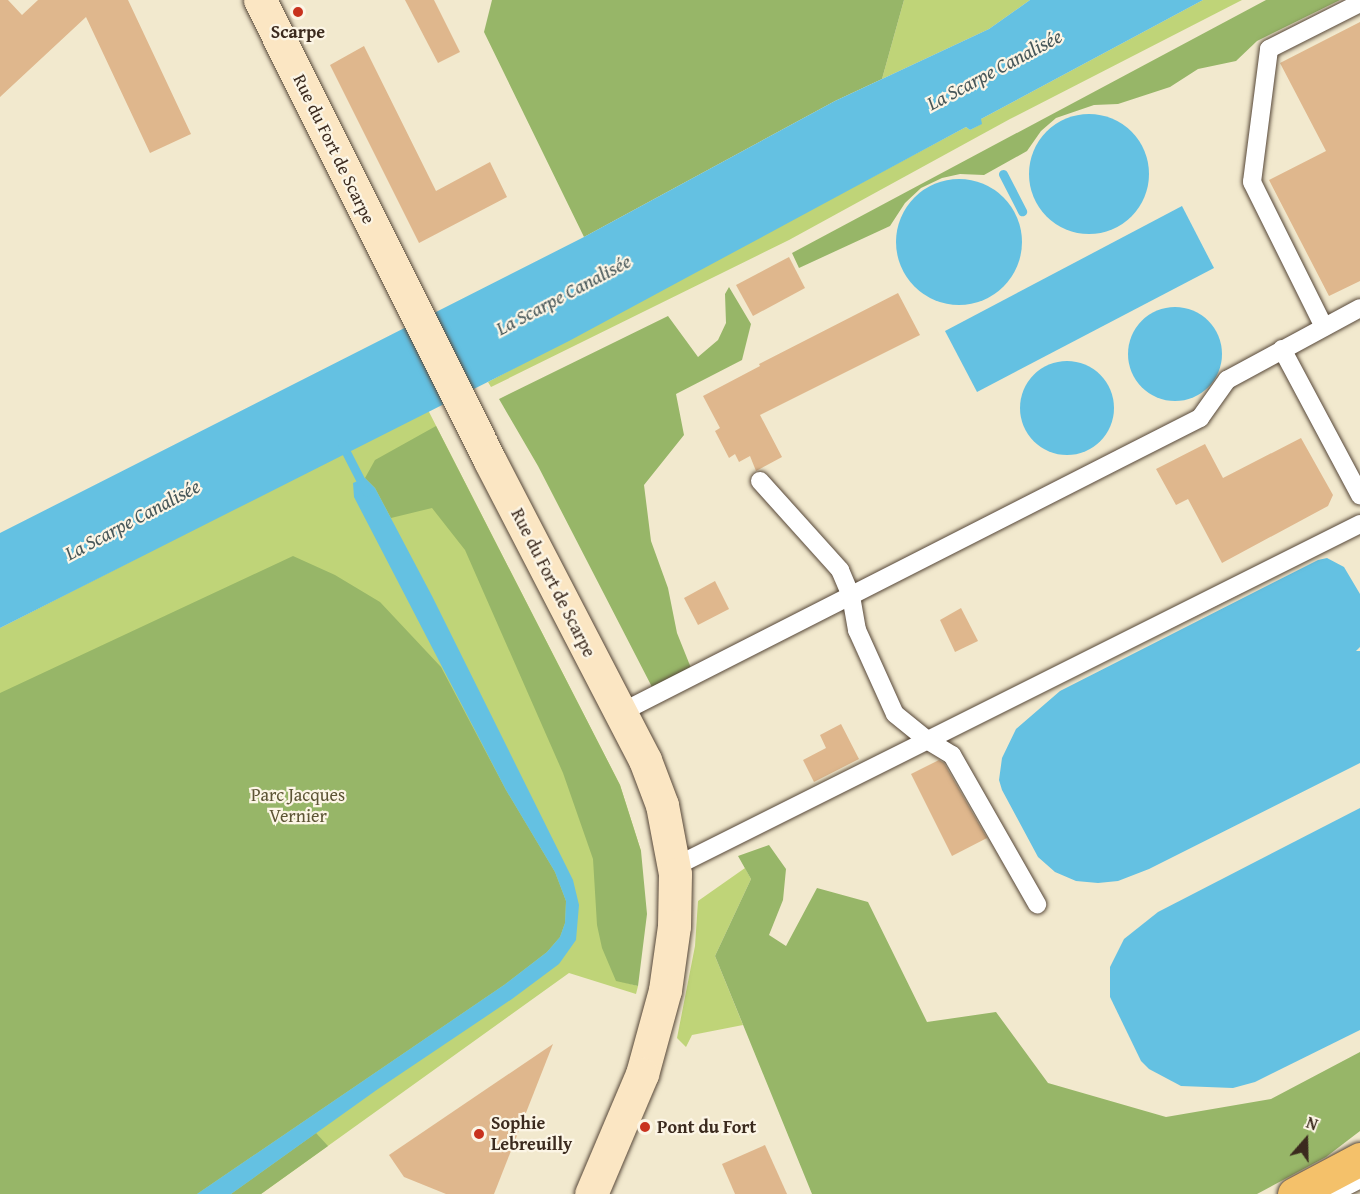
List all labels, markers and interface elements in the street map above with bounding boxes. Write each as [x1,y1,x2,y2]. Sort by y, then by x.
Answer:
marker: Scarpe [291,5,305,19]
place label: Scarpe [271,21,325,43]
water label: La Scarpe Canalisée [922,23,1066,115]
street label: Rue du Fort de Scarpe [288,71,380,227]
water label: La Scarpe Canalisée [491,248,635,340]
water label: La Scarpe Canalisée [60,473,204,565]
street label: Rue du Fort de Scarpe [506,505,600,661]
park label: Parc Jacques Vernier [251,785,345,828]
north arrow [1276,1110,1336,1170]
text: N [1303,1110,1321,1136]
place label: Sophie Lebreuilly [491,1113,572,1156]
place label: Pont du Fort [657,1116,756,1138]
marker: Pont du Fort [638,1120,652,1134]
marker: Sophie Lebreuilly [472,1127,486,1141]

